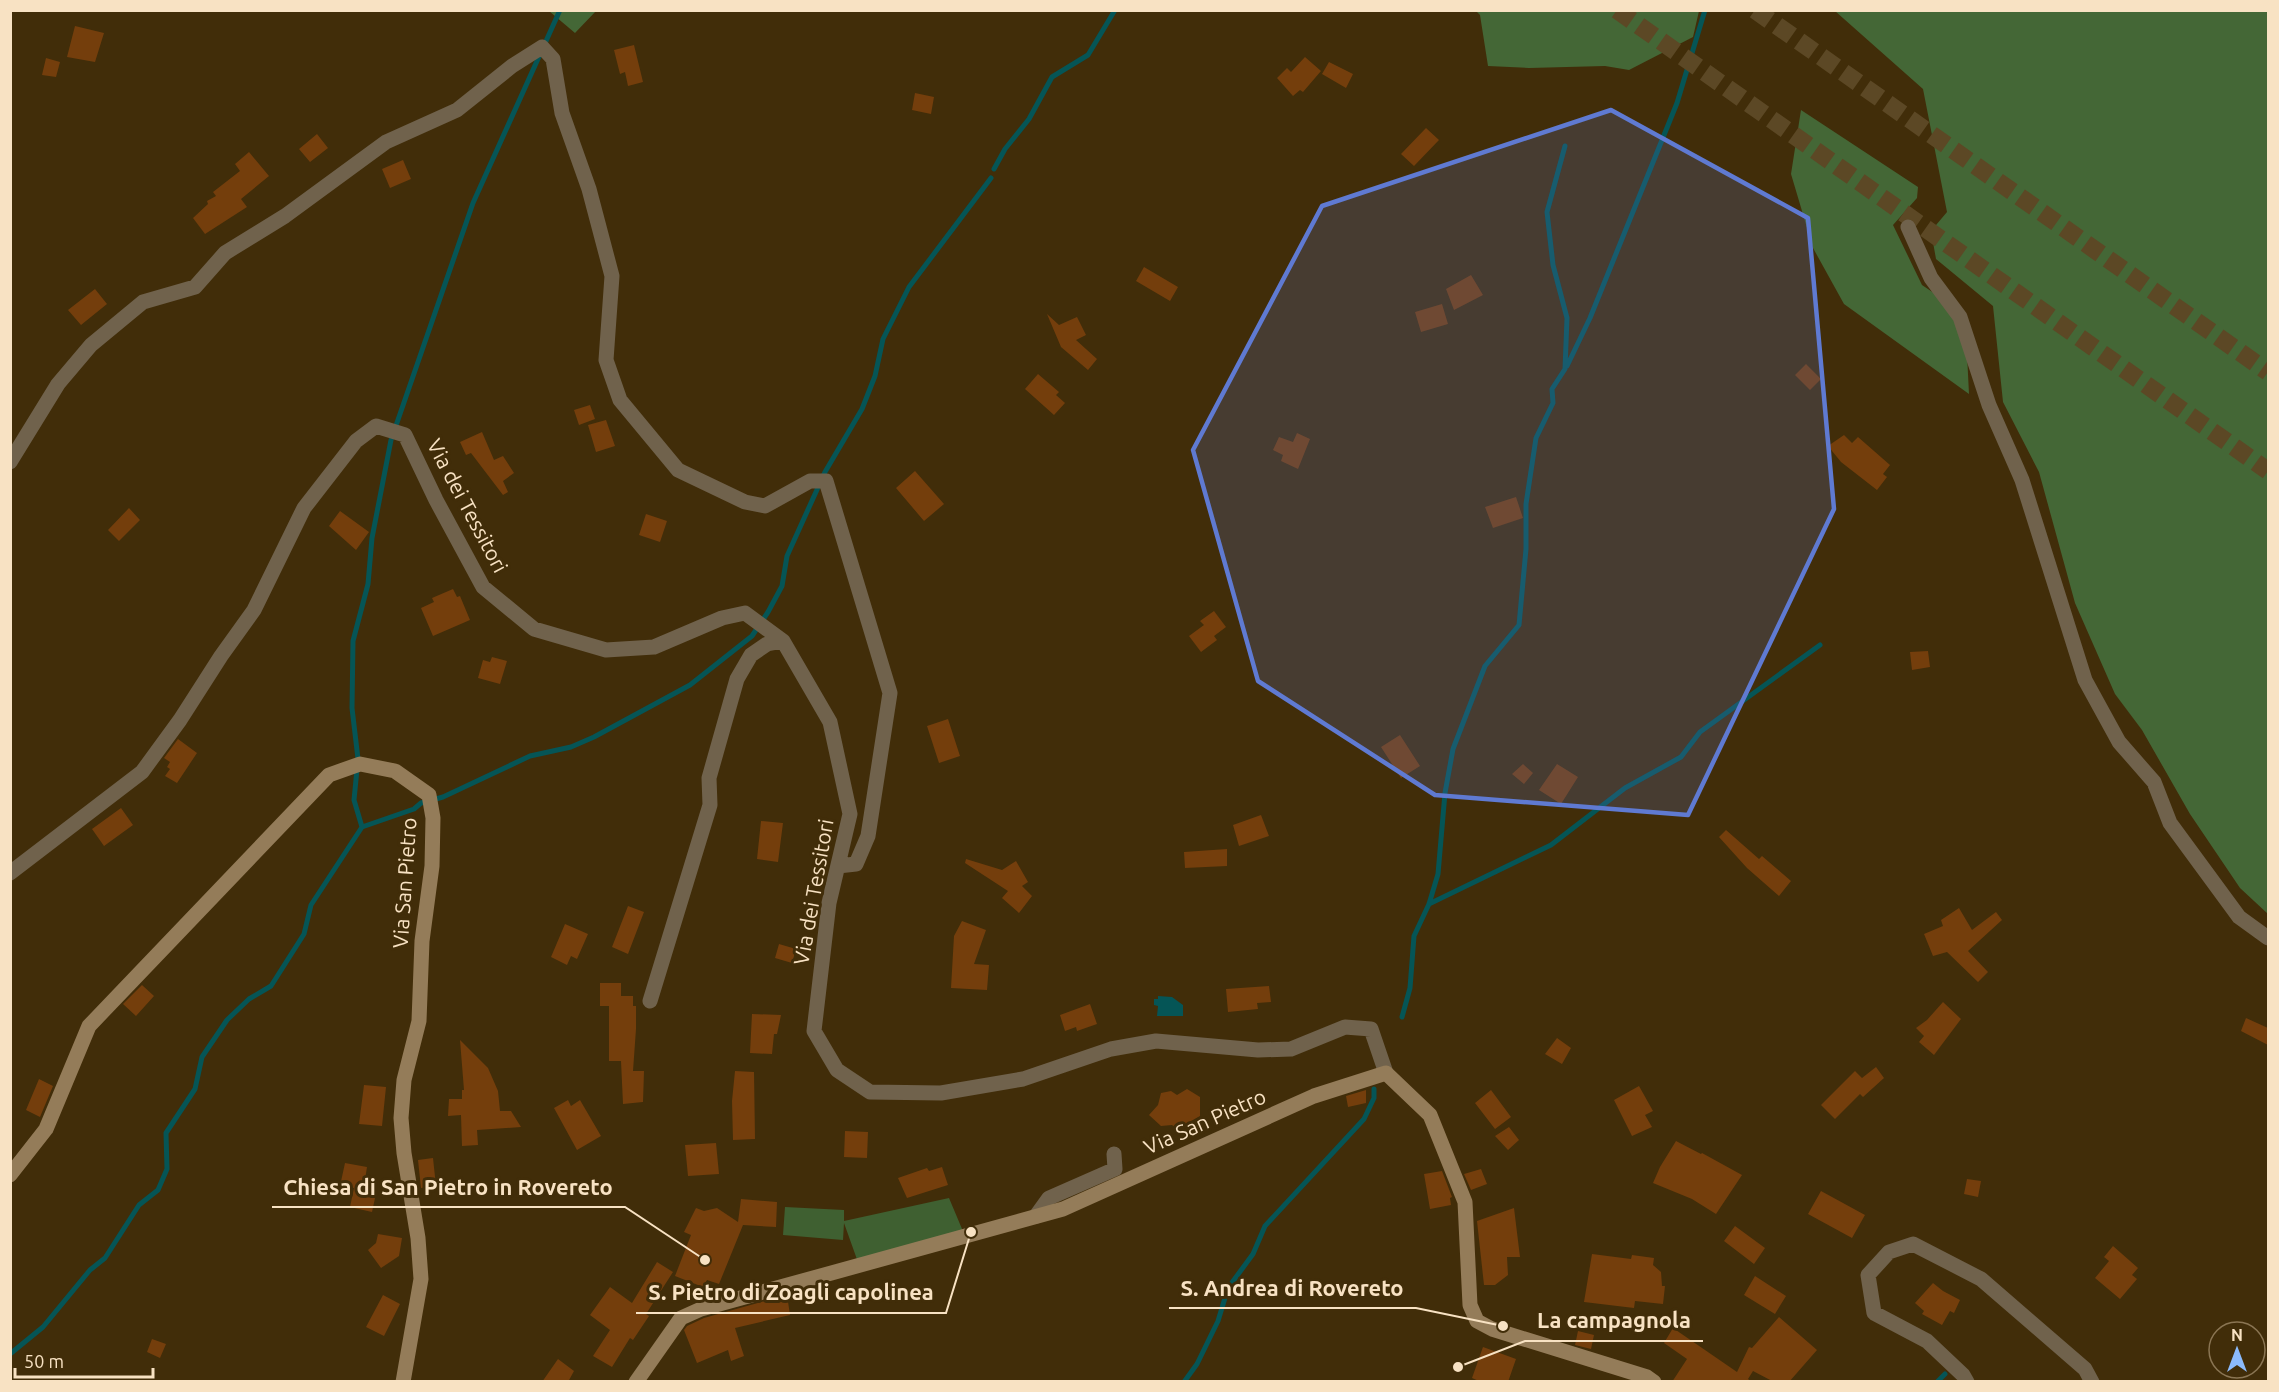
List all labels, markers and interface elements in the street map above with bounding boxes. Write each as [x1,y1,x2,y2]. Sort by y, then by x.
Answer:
street label: Via dei Tessitori [423,435,513,576]
street label: Via San Pietro [387,817,421,949]
street label: Via dei Tessitori [788,817,838,967]
street label: Via San Pietro [1140,1083,1269,1159]
callout: Chiesa di San Pietro in Rovereto [272,1167,625,1207]
text: Chiesa di San Pietro in Rovereto [283,1174,613,1199]
callout: S. Andrea di Rovereto [1169,1268,1416,1308]
callout: S. Pietro di Zoagli capolinea [636,1273,946,1313]
text: S. Andrea di Rovereto [1180,1275,1404,1300]
text: S. Pietro di Zoagli capolinea [648,1279,934,1304]
callout: La campagnola [1525,1301,1703,1341]
text: La campagnola [1537,1307,1691,1332]
north arrow [2207,1320,2267,1380]
text: N [2231,1326,2243,1344]
scale bar [15,1341,153,1379]
text: 50 m [24,1351,64,1371]

